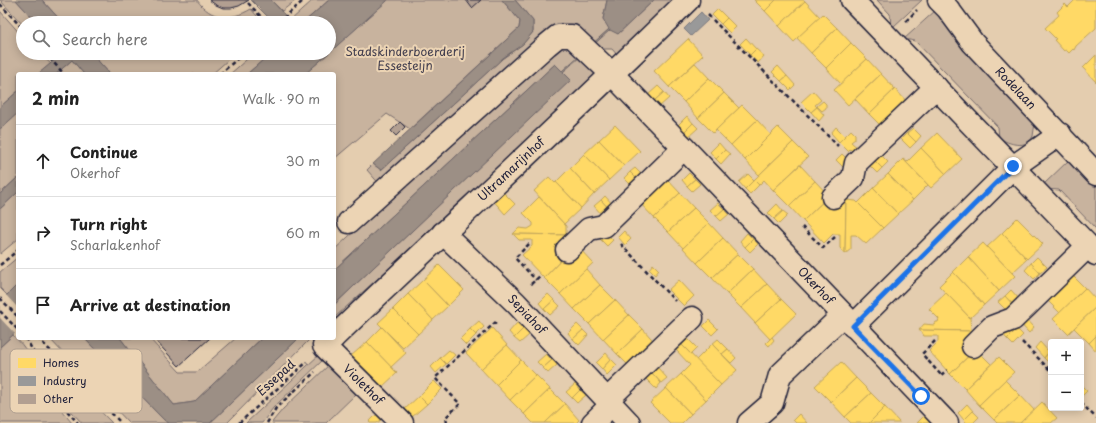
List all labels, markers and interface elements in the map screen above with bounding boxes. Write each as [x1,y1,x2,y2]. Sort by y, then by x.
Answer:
search box [16,16,336,60]
icon: search [30,27,52,49]
text: Search here [62,27,148,50]
park label: Stadskinderboerderij Essesteijn [345,42,465,74]
street label: Rodelaan [992,62,1041,113]
text: 2 min [32,85,79,111]
text: Walk · 90 m [243,89,320,108]
street label: Ultramarijnhof [473,132,549,205]
text: Continue [70,140,138,163]
icon: ahead [32,150,54,172]
text: 30 m [286,151,320,170]
route end [1004,157,1022,175]
text: Okerhof [70,163,120,182]
text: Turn right [70,212,147,235]
icon: right [32,222,54,244]
text: 60 m [286,223,320,242]
text: Scharlakenhof [70,235,160,254]
street label: Okerhof [794,262,840,309]
street label: Sepiahof [504,290,552,339]
text: Arrive at destination [70,293,231,316]
icon: arrive [32,294,54,316]
map controls [1048,339,1084,411]
button: + [1048,339,1084,375]
legend [10,349,142,413]
text: Homes [43,354,79,371]
street label: Essepad [252,355,299,399]
street label: Violethof [339,359,389,409]
text: Industry [43,372,87,389]
button: − [1048,375,1084,411]
route start [912,387,930,405]
text: Other [43,390,74,407]

